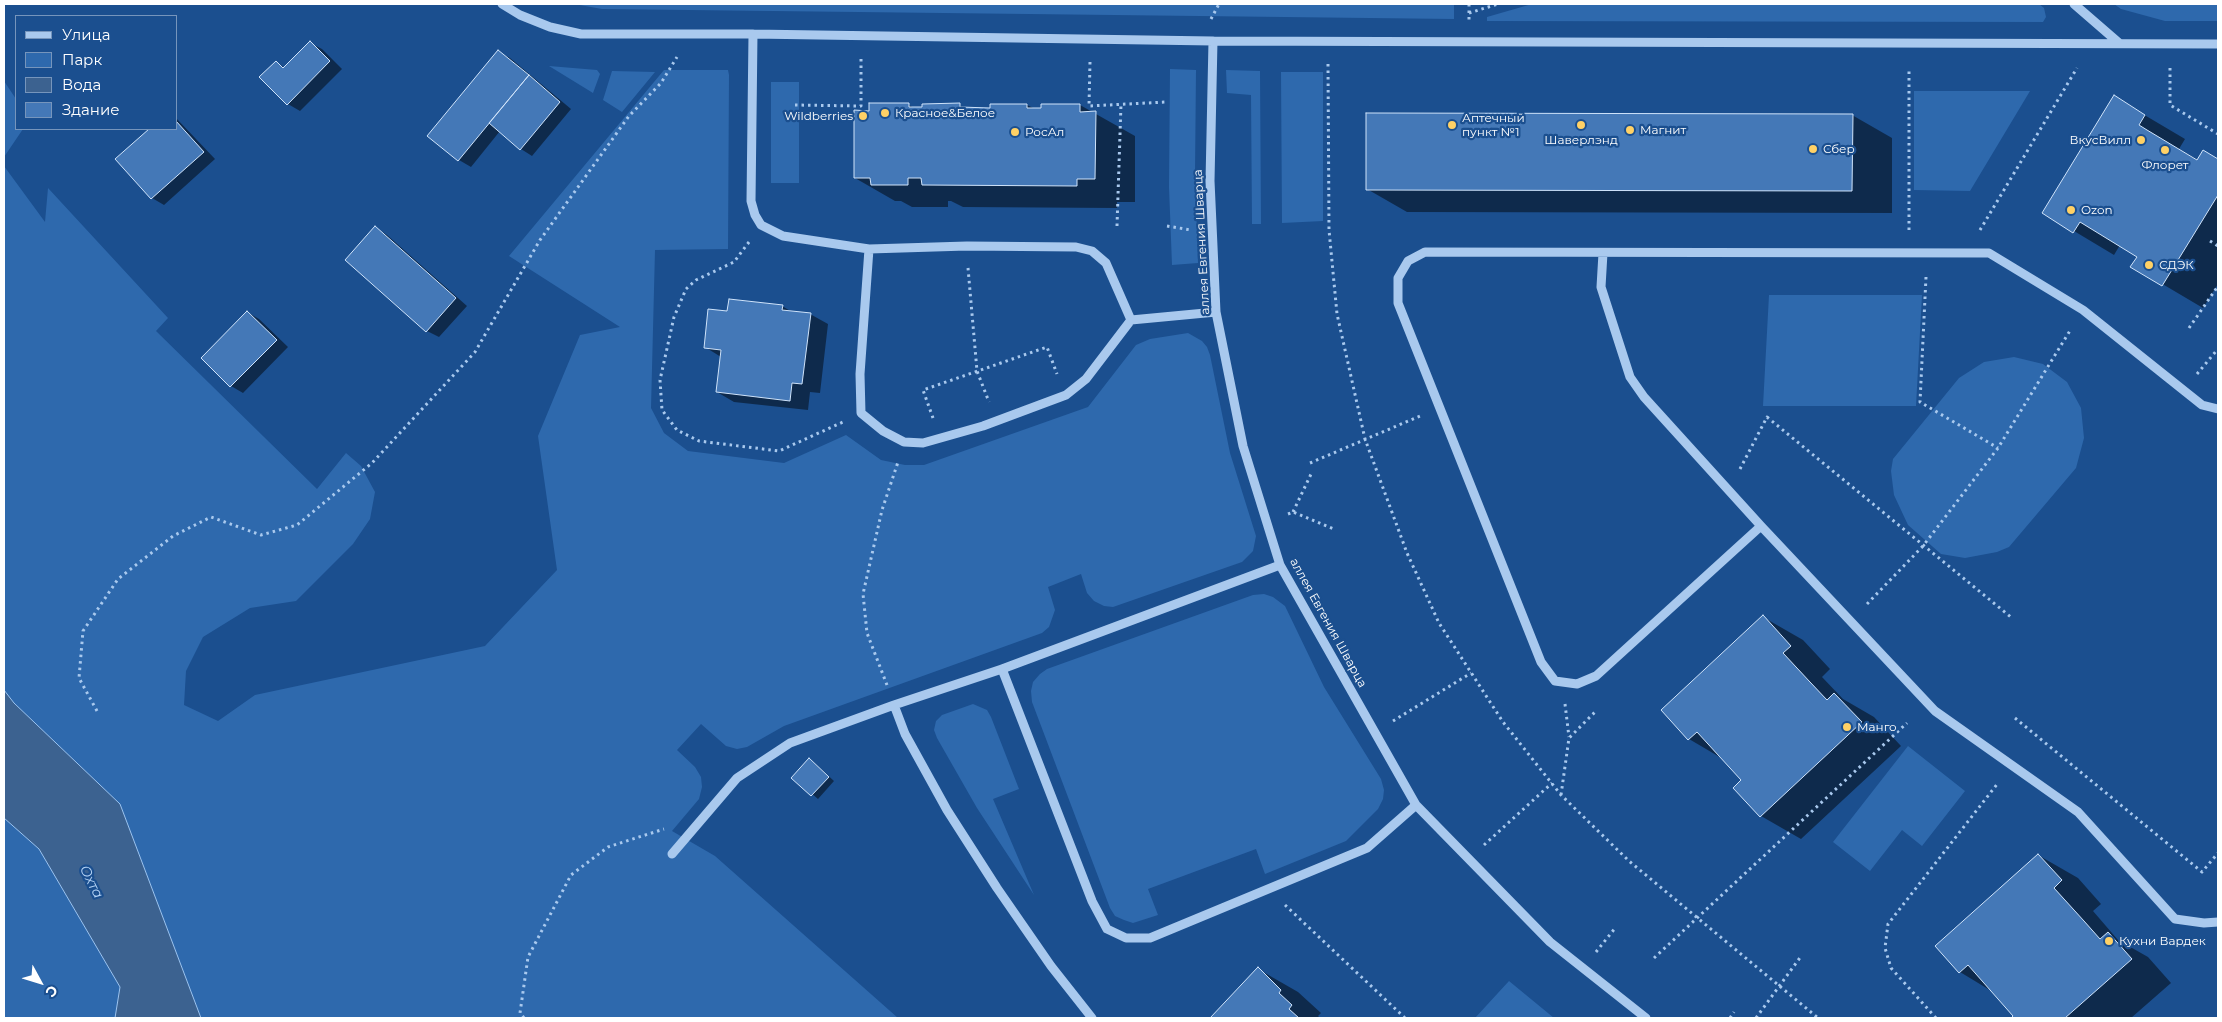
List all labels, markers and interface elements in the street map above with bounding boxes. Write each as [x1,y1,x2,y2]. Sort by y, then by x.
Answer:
legend [15,15,178,130]
text: Улица [62,25,110,44]
text: Парк [62,50,102,69]
text: Вода [62,75,101,94]
text: Здание [62,100,120,119]
place label: Красное&Белое [895,106,995,120]
marker: Красное&Белое [879,107,891,119]
place label: Wildberries [784,109,853,123]
marker: Wildberries [857,110,869,122]
place label: Аптечный пункт №1 [1462,111,1525,139]
marker: Аптечный пункт №1 [1446,119,1458,131]
marker: Шаверлэнд [1575,119,1587,131]
place label: Магнит [1640,123,1686,137]
marker: Магнит [1624,124,1636,136]
place label: РосАл [1025,125,1064,139]
marker: РосАл [1009,126,1021,138]
place label: Шаверлэнд [1544,133,1618,147]
place label: ВкусВилл [2070,133,2131,147]
marker: ВкусВилл [2135,134,2147,146]
place label: Сбер [1823,142,1855,156]
marker: Сбер [1807,143,1819,155]
marker: Флорет [2159,144,2171,156]
place label: Флорет [2141,158,2189,172]
street label: аллея Евгения Шварца [1191,169,1213,315]
place label: Ozon [2081,203,2113,217]
marker: Ozon [2065,204,2077,216]
place label: СДЭК [2159,258,2194,272]
marker: СДЭК [2143,259,2155,271]
street label: аллея Евгения Шварца [1286,556,1370,690]
place label: Манго [1857,720,1897,734]
marker: Манго [1841,721,1853,733]
water label: Охта [76,863,106,901]
place label: Кухни Вардек [2119,934,2206,948]
marker: Кухни Вардек [2103,935,2115,947]
north arrow [15,957,65,1007]
text: С [41,982,62,1001]

